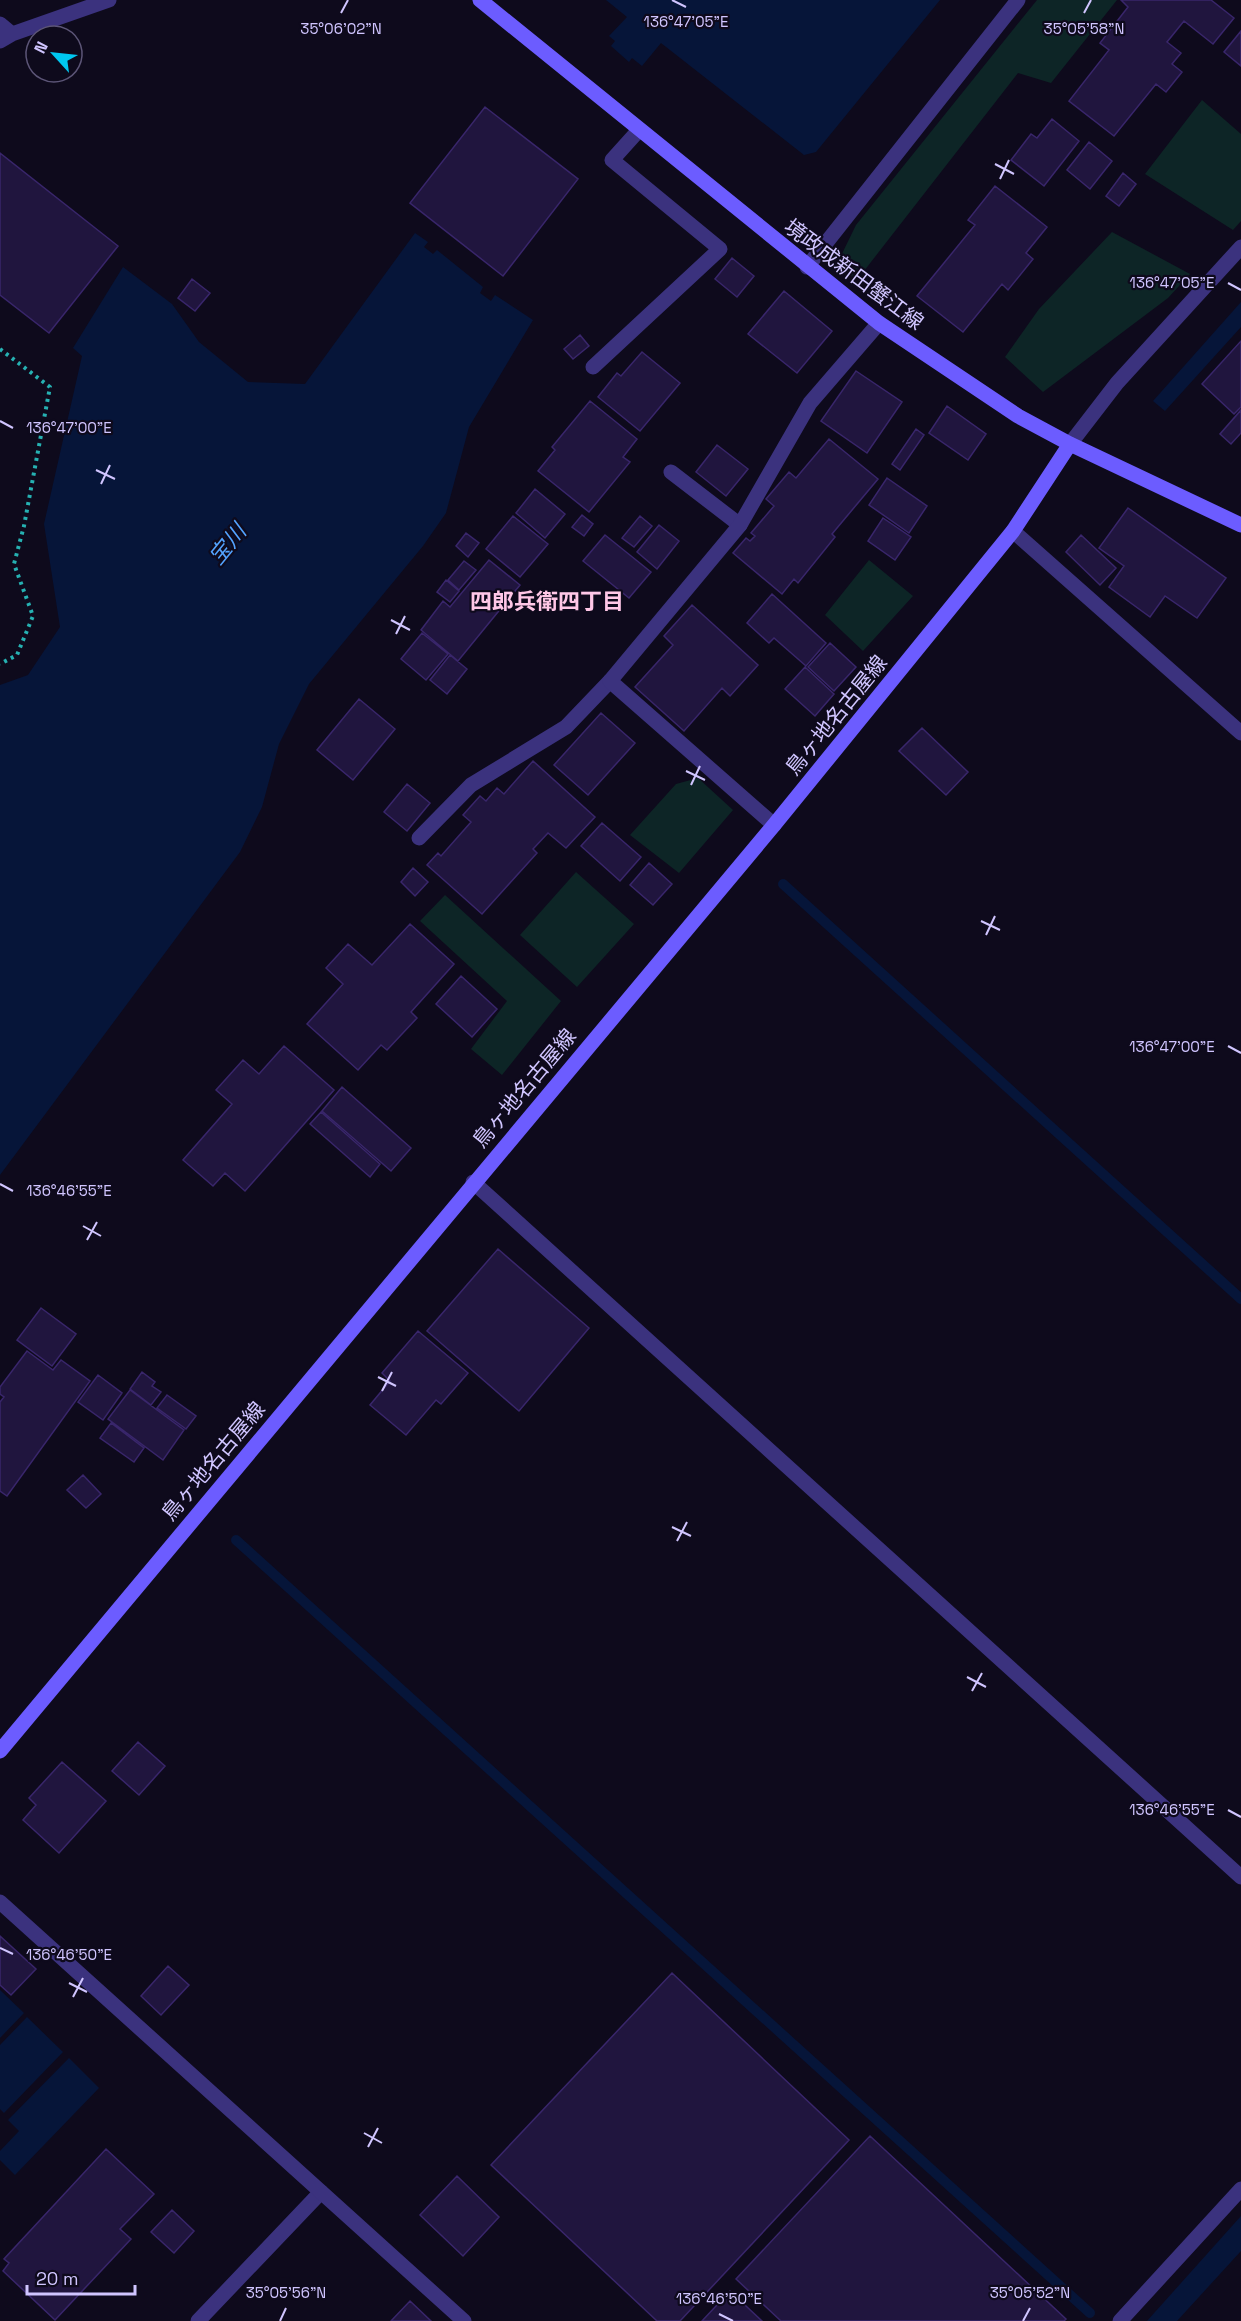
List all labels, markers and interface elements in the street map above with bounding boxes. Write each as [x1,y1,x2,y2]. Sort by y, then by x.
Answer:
text: 136°47'05"E [644,12,728,31]
text: 35°06'02"N [300,19,382,38]
text: 35°05'58"N [1044,19,1124,38]
north arrow [24,24,84,84]
text: N [29,38,53,57]
street label: 境政成新田蟹江線 [779,213,929,335]
text: 136°47'05"E [1130,273,1214,292]
text: 136°47'00"E [26,418,112,437]
water label: 宝川 [202,517,253,570]
district label: 四郎兵衛四丁目 [470,587,624,615]
street label: 鳥ヶ地名古屋線 [779,649,893,781]
street label: 鳥ヶ地名古屋線 [466,1023,582,1153]
text: 136°47'00"E [1129,1037,1215,1056]
text: 136°46'55"E [26,1181,112,1200]
street label: 鳥ヶ地名古屋線 [155,1396,271,1526]
text: 136°46'55"E [1129,1800,1215,1819]
text: 136°46'50"E [26,1945,112,1964]
scale bar [27,2258,135,2296]
text: 20 m [36,2267,79,2290]
text: 35°05'56"N [246,2283,326,2302]
text: 35°05'52"N [990,2283,1070,2302]
text: 136°46'50"E [676,2289,762,2308]

